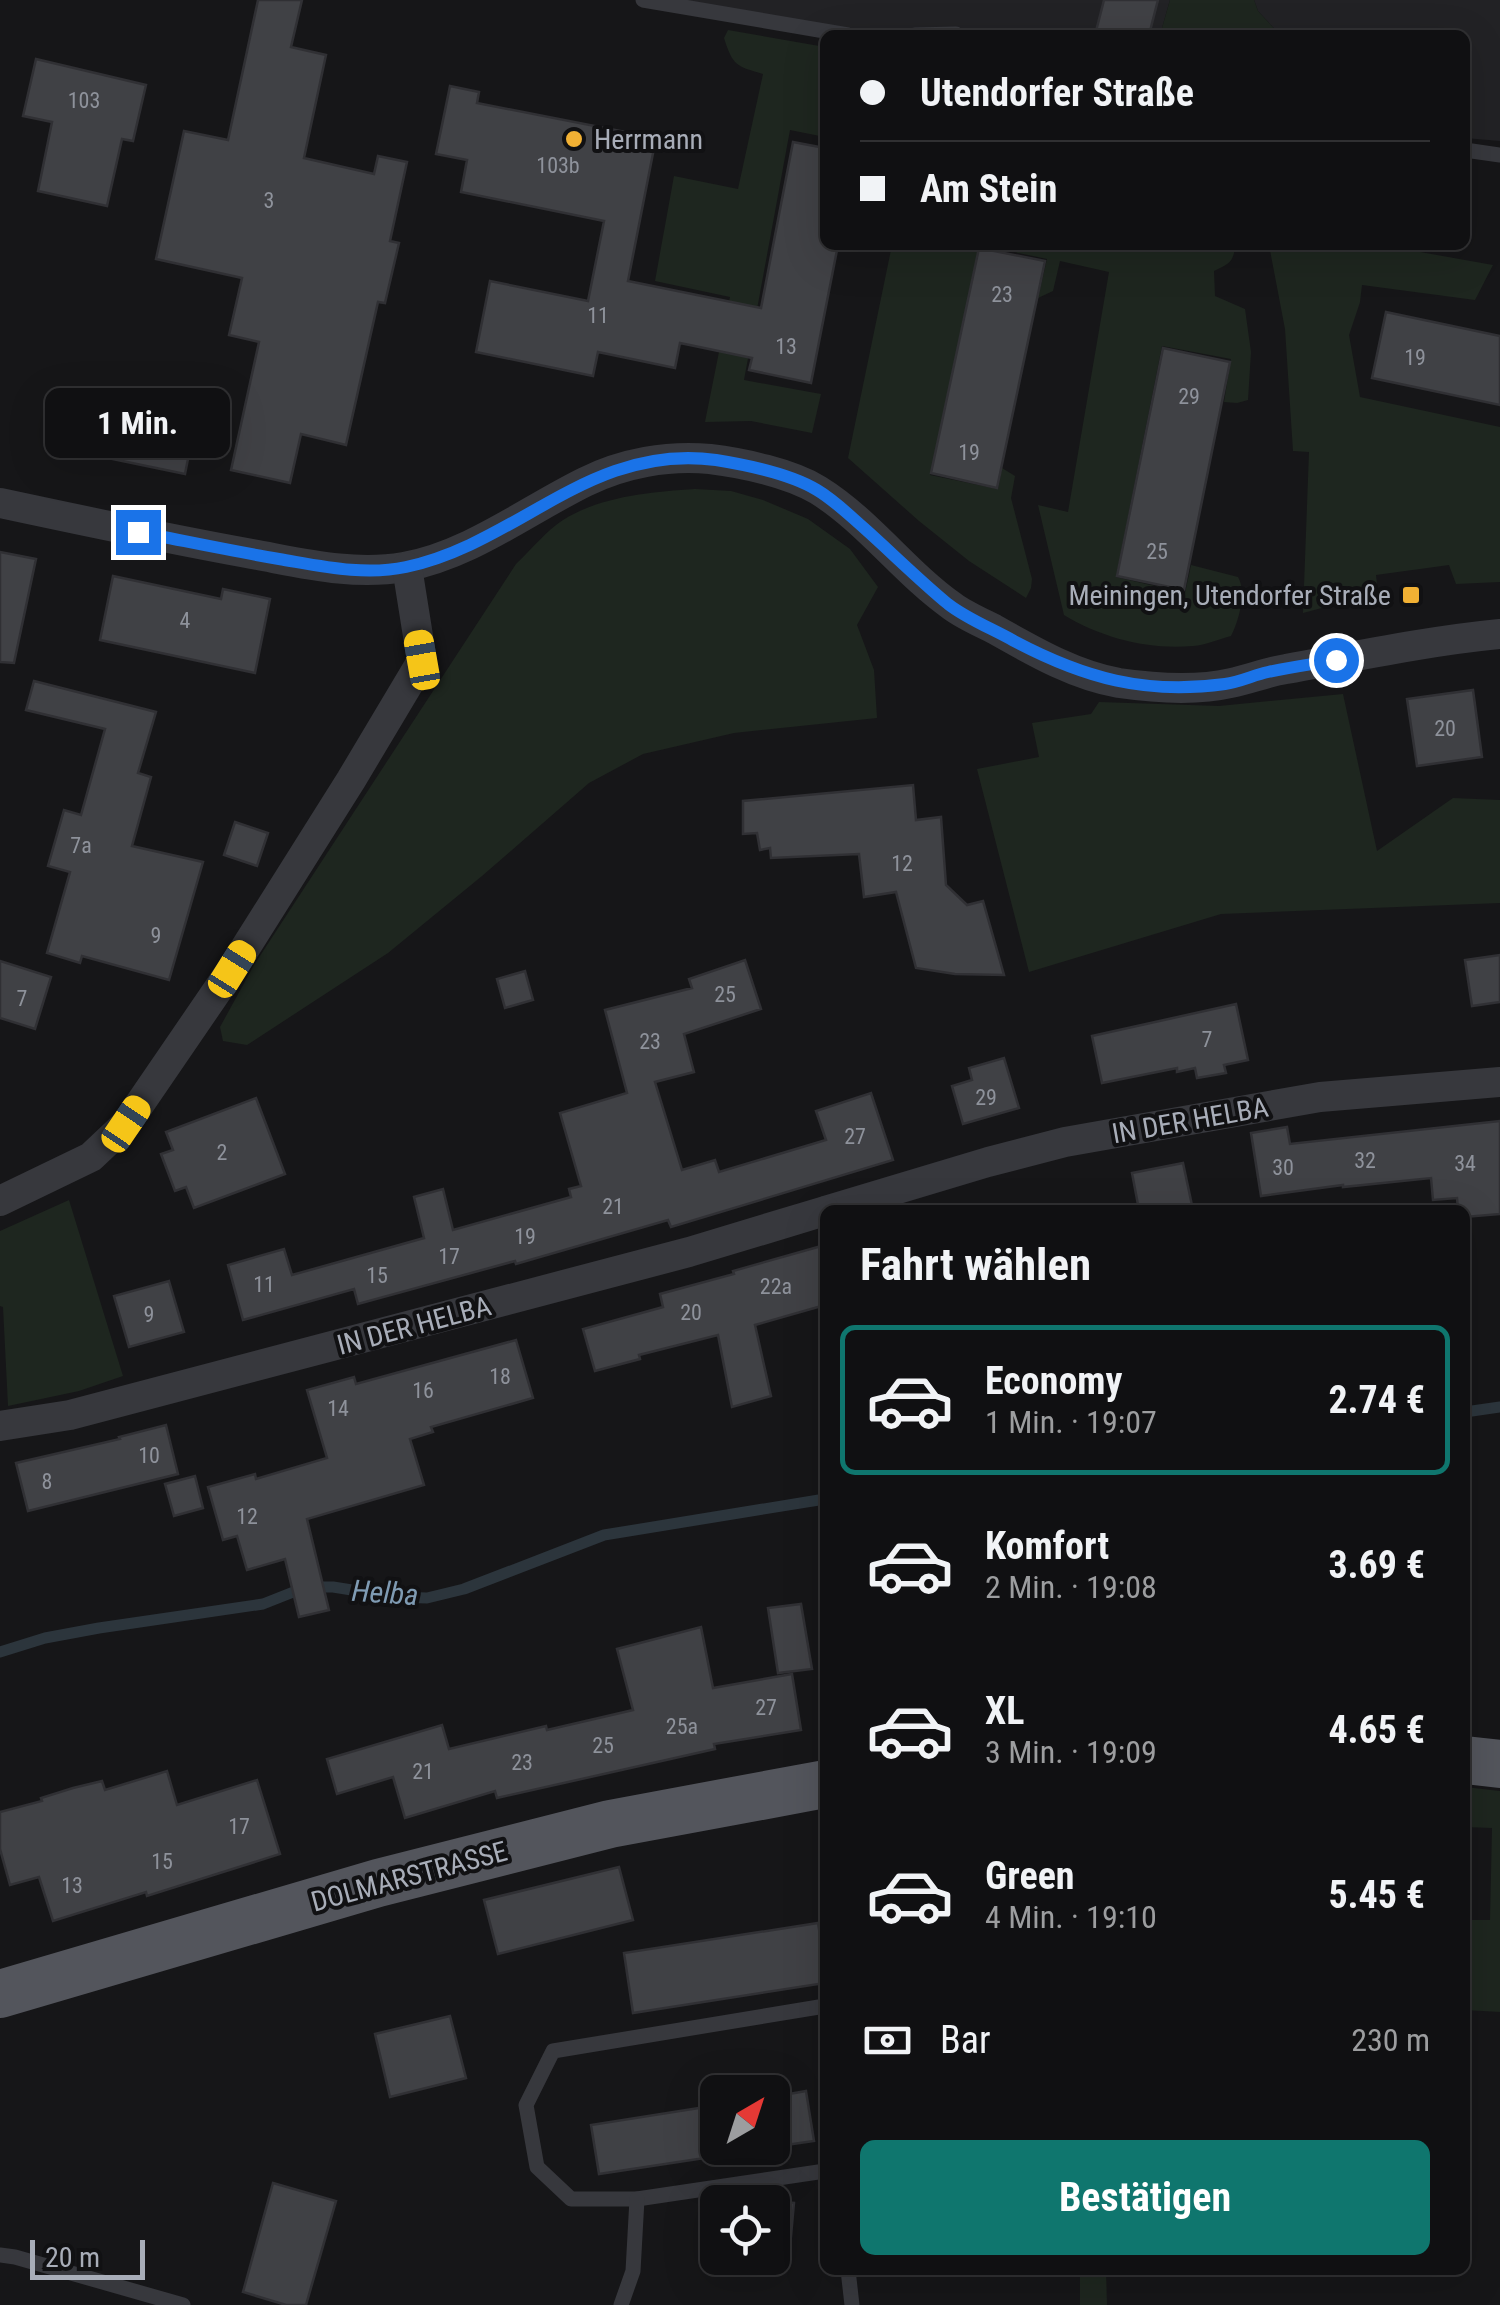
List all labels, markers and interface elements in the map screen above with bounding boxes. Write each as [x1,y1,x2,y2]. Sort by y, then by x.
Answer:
text: Utendorfer Straße [920,71,1194,115]
house number: 103 [68,88,100,113]
place label: Herrmann [594,123,703,156]
marker: Herrmann [563,128,585,150]
house number: 103b [536,153,580,178]
text: Am Stein [920,167,1057,211]
house number: 3 [264,188,274,213]
house number: 23 [991,282,1013,307]
house number: 11 [587,303,609,328]
house number: 13 [775,334,797,359]
house number: 19 [1404,345,1426,370]
house number: 29 [1178,384,1200,409]
callout: 1 Min. [46,387,230,457]
text: 1 Min. [97,404,178,442]
house number: 19 [958,440,980,465]
route end [116,510,161,555]
house number: 25 [1146,539,1168,564]
place label: Meiningen, Utendorfer Straße [1068,579,1391,612]
marker: Meiningen, Utendorfer Straße [1400,584,1422,606]
house number: 4 [180,608,191,633]
car [402,628,442,692]
route start [1314,638,1359,683]
house number: 20 [1434,716,1456,741]
house number: 7a [70,833,92,858]
house number: 12 [891,851,913,876]
house number: 9 [151,923,161,948]
car [203,936,261,1002]
house number: 25 [714,982,736,1007]
house number: 7 [17,986,27,1011]
house number: 7 [1202,1027,1212,1052]
house number: 23 [639,1029,661,1054]
house number: 29 [975,1085,997,1110]
car [97,1091,155,1157]
street label: IN DER HELBA [1109,1091,1271,1150]
house number: 27 [844,1124,866,1149]
house number: 2 [217,1140,227,1165]
house number: 32 [1354,1148,1376,1173]
house number: 34 [1454,1151,1476,1176]
house number: 30 [1272,1155,1294,1180]
house number: 21 [602,1194,624,1219]
house number: 19 [514,1224,536,1249]
text: Fahrt wählen [860,1238,1091,1291]
house number: 17 [438,1244,460,1269]
house number: 15 [366,1263,388,1288]
house number: 11 [253,1272,275,1297]
house number: 22a [760,1274,792,1299]
street label: IN DER HELBA [334,1289,495,1362]
house number: 20 [680,1300,702,1325]
house number: 9 [144,1302,154,1327]
icon: car [865,1355,955,1445]
text: Economy [985,1359,1122,1403]
house number: 18 [489,1364,511,1389]
house number: 16 [412,1378,434,1403]
text: 2.74 € [1328,1378,1425,1422]
house number: 14 [327,1396,349,1421]
text: 1 Min. · 19:07 [985,1403,1157,1441]
house number: 10 [138,1443,160,1468]
house number: 8 [42,1469,52,1494]
house number: 12 [236,1504,258,1529]
icon: car [865,1520,955,1610]
text: Komfort [985,1524,1109,1568]
text: 3.69 € [1328,1543,1425,1587]
text: 2 Min. · 19:08 [985,1568,1157,1606]
water label: Helba [351,1573,420,1612]
icon: car [865,1685,955,1775]
text: XL [985,1689,1024,1733]
house number: 27 [755,1695,777,1720]
text: 4.65 € [1328,1708,1425,1752]
house number: 25a [666,1714,698,1739]
house number: 25 [592,1733,614,1758]
text: 3 Min. · 19:09 [985,1733,1157,1771]
house number: 23 [511,1750,533,1775]
house number: 21 [412,1759,434,1784]
house number: 17 [228,1814,250,1839]
street label: DOLMARSTRASSE [307,1834,511,1919]
house number: 15 [151,1849,173,1874]
icon: car [865,1850,955,1940]
text: Green [985,1854,1075,1898]
house number: 13 [61,1873,83,1898]
text: 5.45 € [1328,1873,1425,1917]
text: 4 Min. · 19:10 [985,1898,1157,1936]
icon: cash [860,2013,915,2068]
text: Bar [940,2018,991,2062]
text: 230 m [1351,2021,1430,2059]
north arrow [700,2075,790,2165]
map controls [700,2075,790,2275]
button: Bestätigen [860,2140,1430,2255]
button: locate [700,2185,790,2275]
scale bar [30,2235,145,2280]
text: 20 m [45,2241,100,2274]

